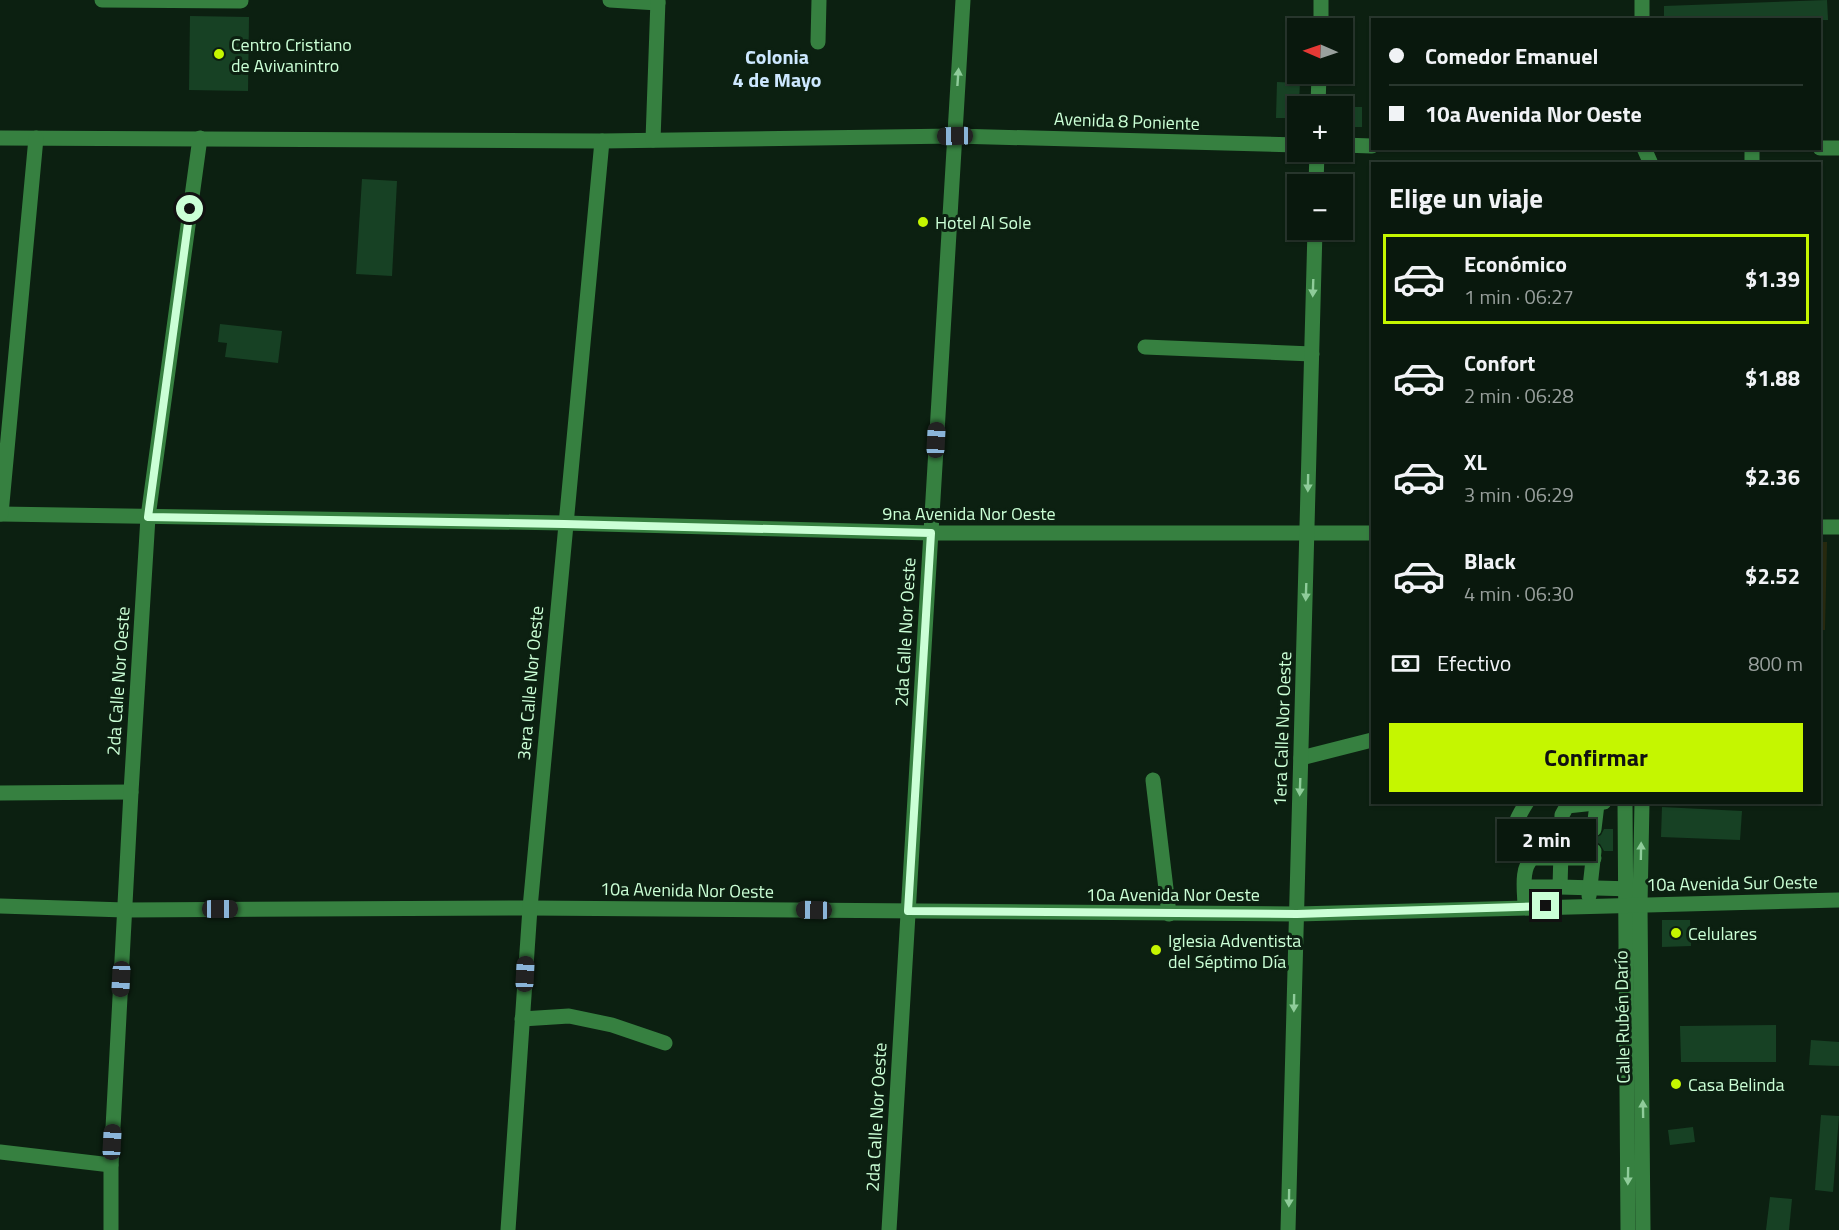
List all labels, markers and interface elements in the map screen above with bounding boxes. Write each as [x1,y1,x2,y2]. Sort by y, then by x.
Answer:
north arrow [1287,18,1353,84]
map controls [1287,18,1353,240]
place label: Centro Cristiano de Avivanintro [231,31,352,79]
text: Comedor Emanuel [1425,39,1598,73]
district label: Colonia 4 de Mayo [733,41,821,95]
marker: Centro Cristiano de Avivanintro [212,47,226,61]
one-way arrow [954,68,963,87]
button: + [1287,96,1353,162]
text: 10a Avenida Nor Oeste [1425,97,1642,131]
street label: Avenida 8 Poniente [1054,105,1200,137]
car [937,127,973,145]
button: − [1287,174,1353,240]
text: Elige un viaje [1389,177,1543,218]
route start [176,195,203,222]
place label: Hotel Al Sole [935,209,1031,236]
marker: Hotel Al Sole [916,215,930,229]
text: Económico [1464,247,1567,281]
icon: car [1392,252,1446,306]
text: $1.39 [1745,262,1800,296]
one-way arrow [1309,278,1318,297]
text: 1 min · 06:27 [1464,281,1574,312]
text: Confort [1464,346,1535,380]
icon: car [1392,351,1446,405]
text: $1.88 [1745,361,1800,395]
text: 2 min · 06:28 [1464,380,1574,411]
car [926,422,946,458]
text: XL [1464,445,1487,479]
icon: car [1392,450,1446,504]
text: $2.36 [1745,460,1800,494]
one-way arrow [1304,473,1313,492]
text: 3 min · 06:29 [1464,479,1574,510]
street label: 9na Avenida Nor Oeste [882,500,1056,527]
text: Black [1464,544,1516,578]
icon: car [1392,549,1446,603]
street label: 2da Calle Nor Oeste [888,557,922,707]
text: $2.52 [1745,559,1800,593]
text: 4 min · 06:30 [1464,578,1574,609]
one-way arrow [1301,582,1310,601]
street label: 3era Calle Nor Oeste [510,605,550,761]
street label: 2da Calle Nor Oeste [99,606,137,756]
text: Efectivo [1437,646,1511,680]
icon: cash [1389,647,1422,680]
text: 800 m [1748,648,1803,679]
street label: 1era Calle Nor Oeste [1266,651,1298,807]
button: Confirmar [1389,723,1803,792]
one-way arrow [1295,777,1305,796]
callout: 2 min [1496,819,1596,861]
text: 2 min [1522,824,1571,855]
one-way arrow [1636,841,1646,860]
street label: 10a Avenida Sur Oeste [1646,868,1818,898]
street label: 10a Avenida Nor Oeste [600,875,774,905]
street label: 10a Avenida Nor Oeste [1086,881,1260,908]
route end [1532,892,1559,919]
car [202,900,238,918]
car [796,901,832,919]
place label: Celulares [1688,920,1757,947]
marker: Celulares [1669,926,1683,940]
place label: Iglesia Adventista del Séptimo Día [1168,927,1301,975]
marker: Iglesia Adventista del Séptimo Día [1149,943,1163,957]
street label: Calle Rubén Darío [1607,950,1637,1084]
car [515,956,535,992]
car [111,961,131,997]
one-way arrow [1290,993,1299,1012]
street label: 2da Calle Nor Oeste [859,1042,893,1192]
place label: Casa Belinda [1688,1071,1785,1098]
marker: Casa Belinda [1669,1077,1683,1091]
one-way arrow [1638,1099,1648,1118]
car [102,1124,122,1160]
one-way arrow [1623,1166,1633,1185]
one-way arrow [1285,1188,1294,1207]

